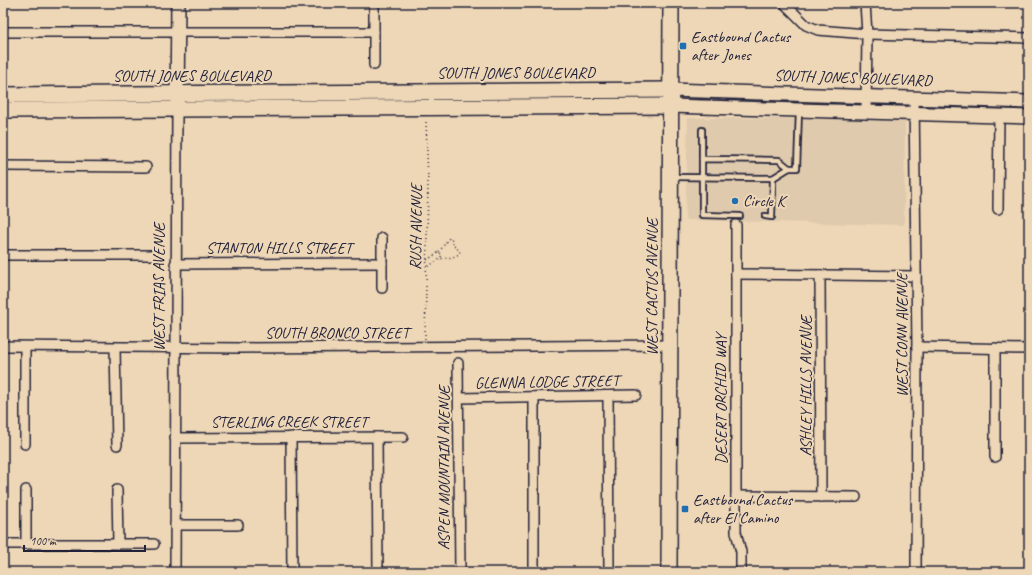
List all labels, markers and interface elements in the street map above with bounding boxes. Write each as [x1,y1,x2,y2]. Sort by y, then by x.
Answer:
place label: Eastbound Cactus after Jones [691,27,792,65]
marker: Eastbound Cactus after Jones [678,41,688,51]
street label: SOUTH JONES BOULEVARD [437,63,597,83]
street label: SOUTH JONES BOULEVARD [774,65,934,91]
street label: SOUTH JONES BOULEVARD [113,66,273,86]
street label: RUSH AVENUE [405,182,427,270]
place label: Circle K [743,191,788,211]
marker: Circle K [730,196,740,206]
street label: WEST CACTUS AVENUE [642,216,662,355]
street label: WEST FRIAS AVENUE [149,221,169,351]
street label: STANTON HILLS STREET [206,238,356,258]
street label: WEST CONN AVENUE [892,271,912,397]
street label: ASHLEY HILLS AVENUE [796,313,816,456]
street label: SOUTH BRONCO STREET [265,323,413,343]
street label: DESERT ORCHID WAY [711,331,731,464]
street label: GLENNA LODGE STREET [475,371,623,393]
street label: ASPEN MOUNTAIN AVENUE [434,383,454,550]
street label: STERLING CREEK STREET [211,412,371,432]
place label: Eastbound Cactus after El Camino [693,490,794,528]
marker: Eastbound Cactus after El Camino [680,504,690,514]
scale bar [24,527,145,553]
text: 100 m [30,533,57,549]

